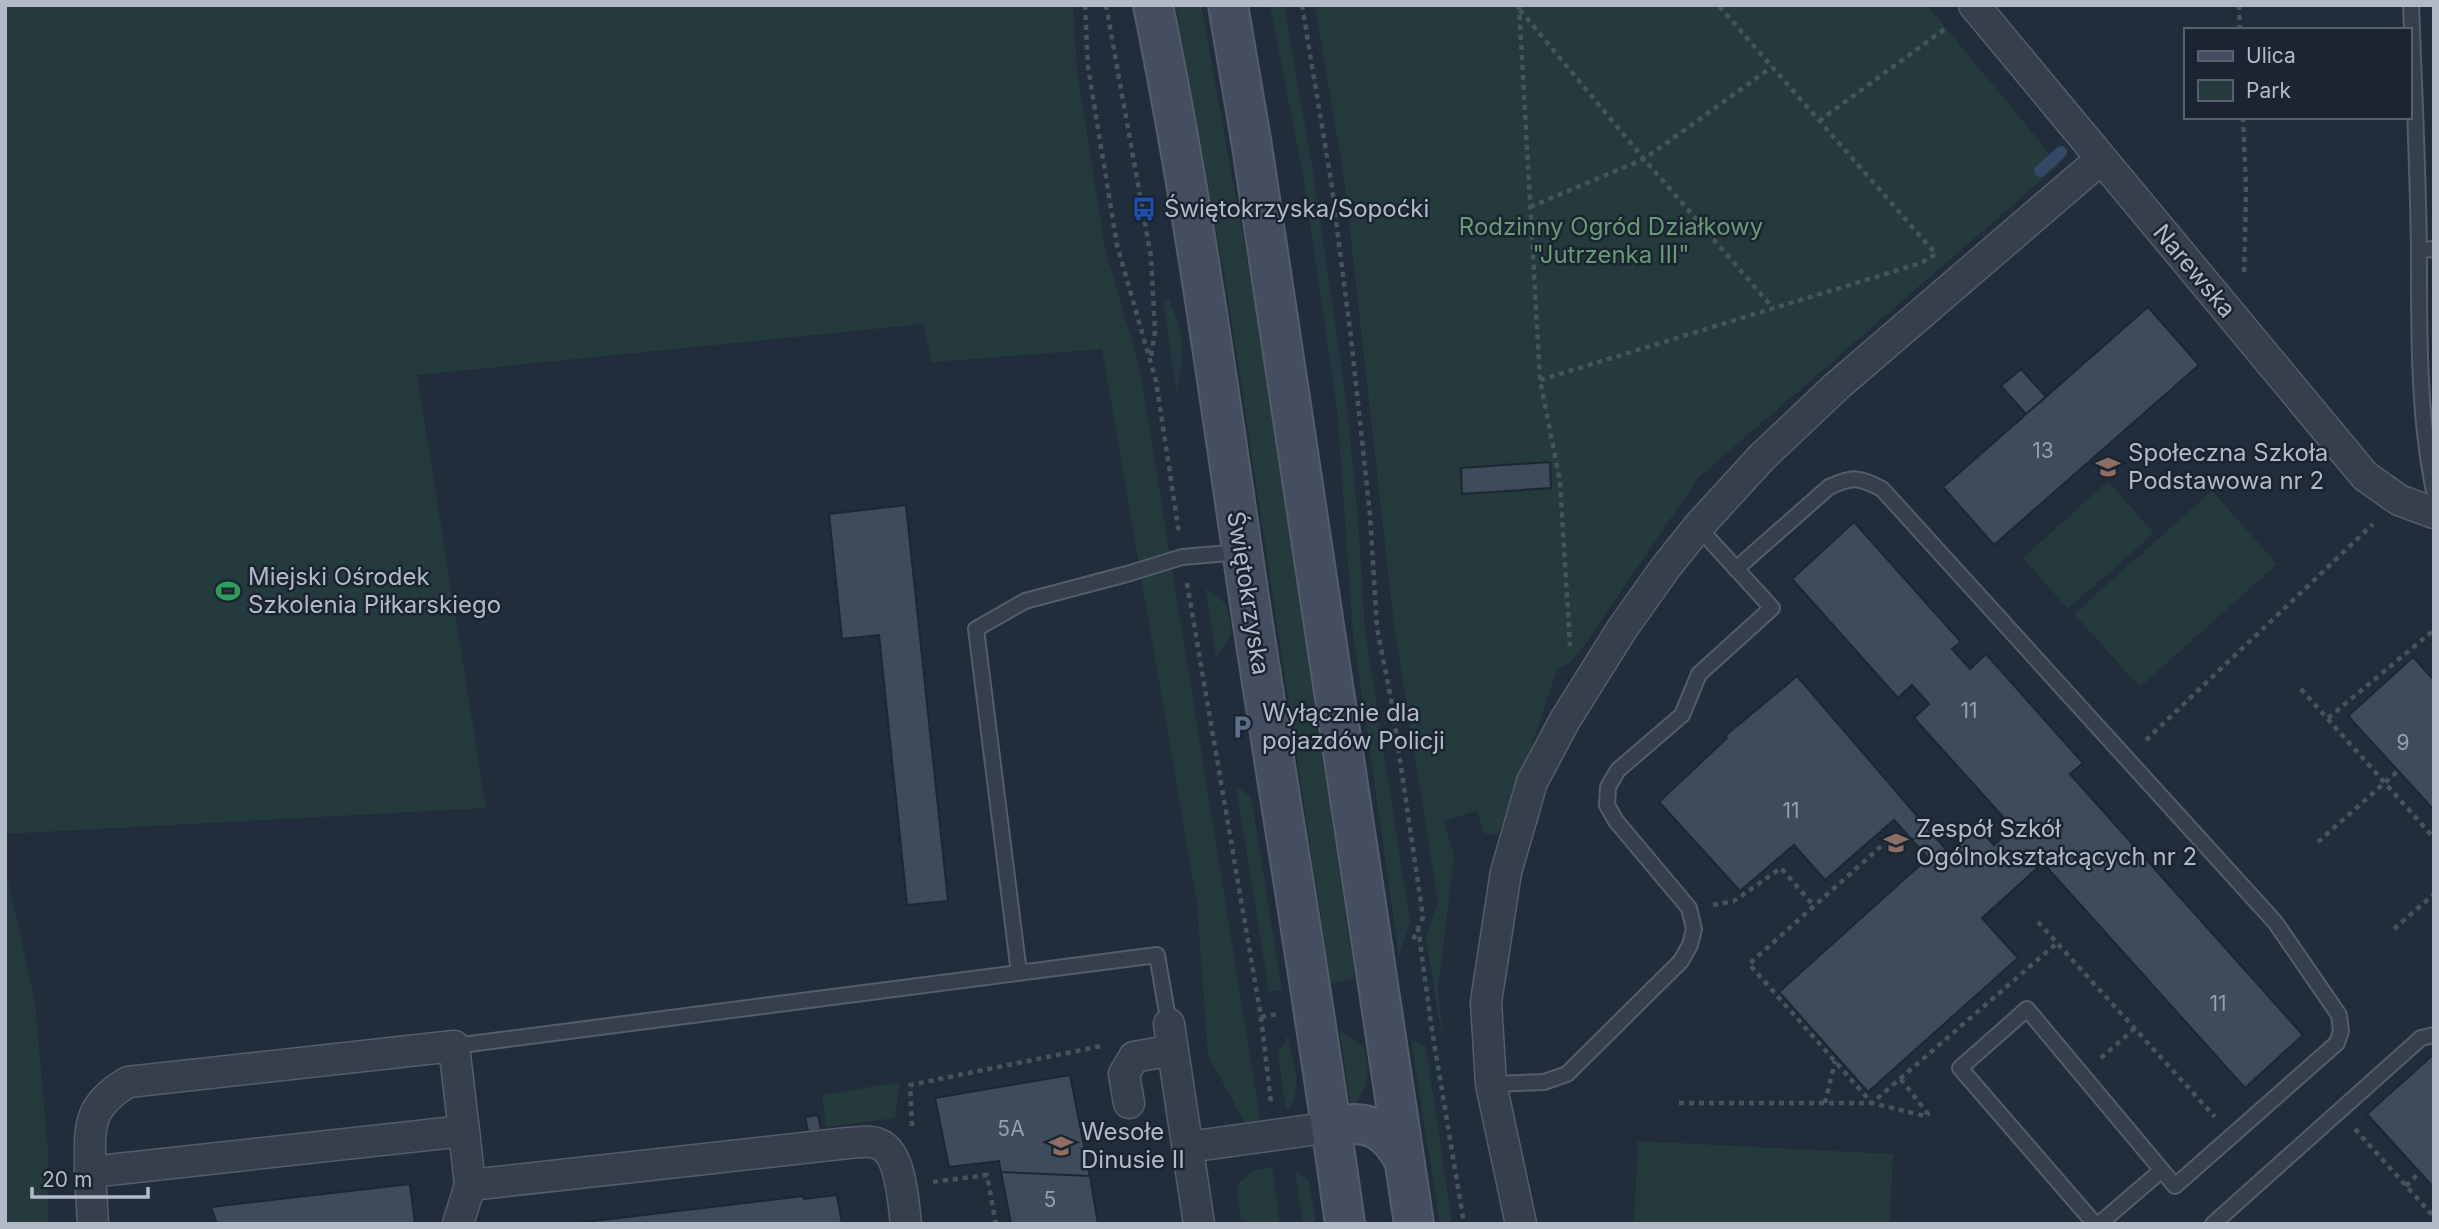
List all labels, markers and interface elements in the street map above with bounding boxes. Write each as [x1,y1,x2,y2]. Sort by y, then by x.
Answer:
legend [2184,28,2411,119]
text: Ulica [2246,43,2296,68]
text: Park [2246,78,2291,103]
place label: Świętokrzyska/Sopoćki [1164,194,1429,223]
bus stop icon: Świętokrzyska/Sopoćki [1130,195,1158,223]
park label: Rodzinny Ogród Działkowy "Jutrzenka III" [1459,212,1763,269]
street label: Narewska [2147,218,2242,323]
house number: 13 [2032,438,2054,463]
place label: Społeczna Szkoła Podstawowa nr 2 [2128,438,2328,495]
school or university icon: Społeczna Szkoła Podstawowa nr 2 [2094,453,2122,481]
street label: Świętokrzyska [1221,509,1276,677]
place label: Miejski Ośrodek Szkolenia Piłkarskiego [248,562,501,619]
sports icon: Miejski Ośrodek Szkolenia Piłkarskiego [214,577,242,605]
place label: Wyłącznie dla pojazdów Policji [1262,698,1445,755]
house number: 11 [1960,698,1978,723]
parking icon: Wyłącznie dla pojazdów Policji [1228,713,1256,741]
house number: 9 [2396,730,2410,755]
house number: 11 [1782,798,1800,823]
place label: Zespół Szkół Ogólnokształcących nr 2 [1916,814,2197,871]
school or university icon: Zespół Szkół Ogólnokształcących nr 2 [1882,829,1910,857]
house number: 11 [2209,991,2227,1016]
house number: 5A [997,1116,1025,1141]
place label: Wesołe Dinusie II [1081,1117,1185,1174]
school or university icon: Wesołe Dinusie II [1047,1132,1075,1160]
scale bar [32,1156,147,1200]
text: 20 m [42,1167,92,1192]
house number: 5 [1044,1187,1056,1212]

